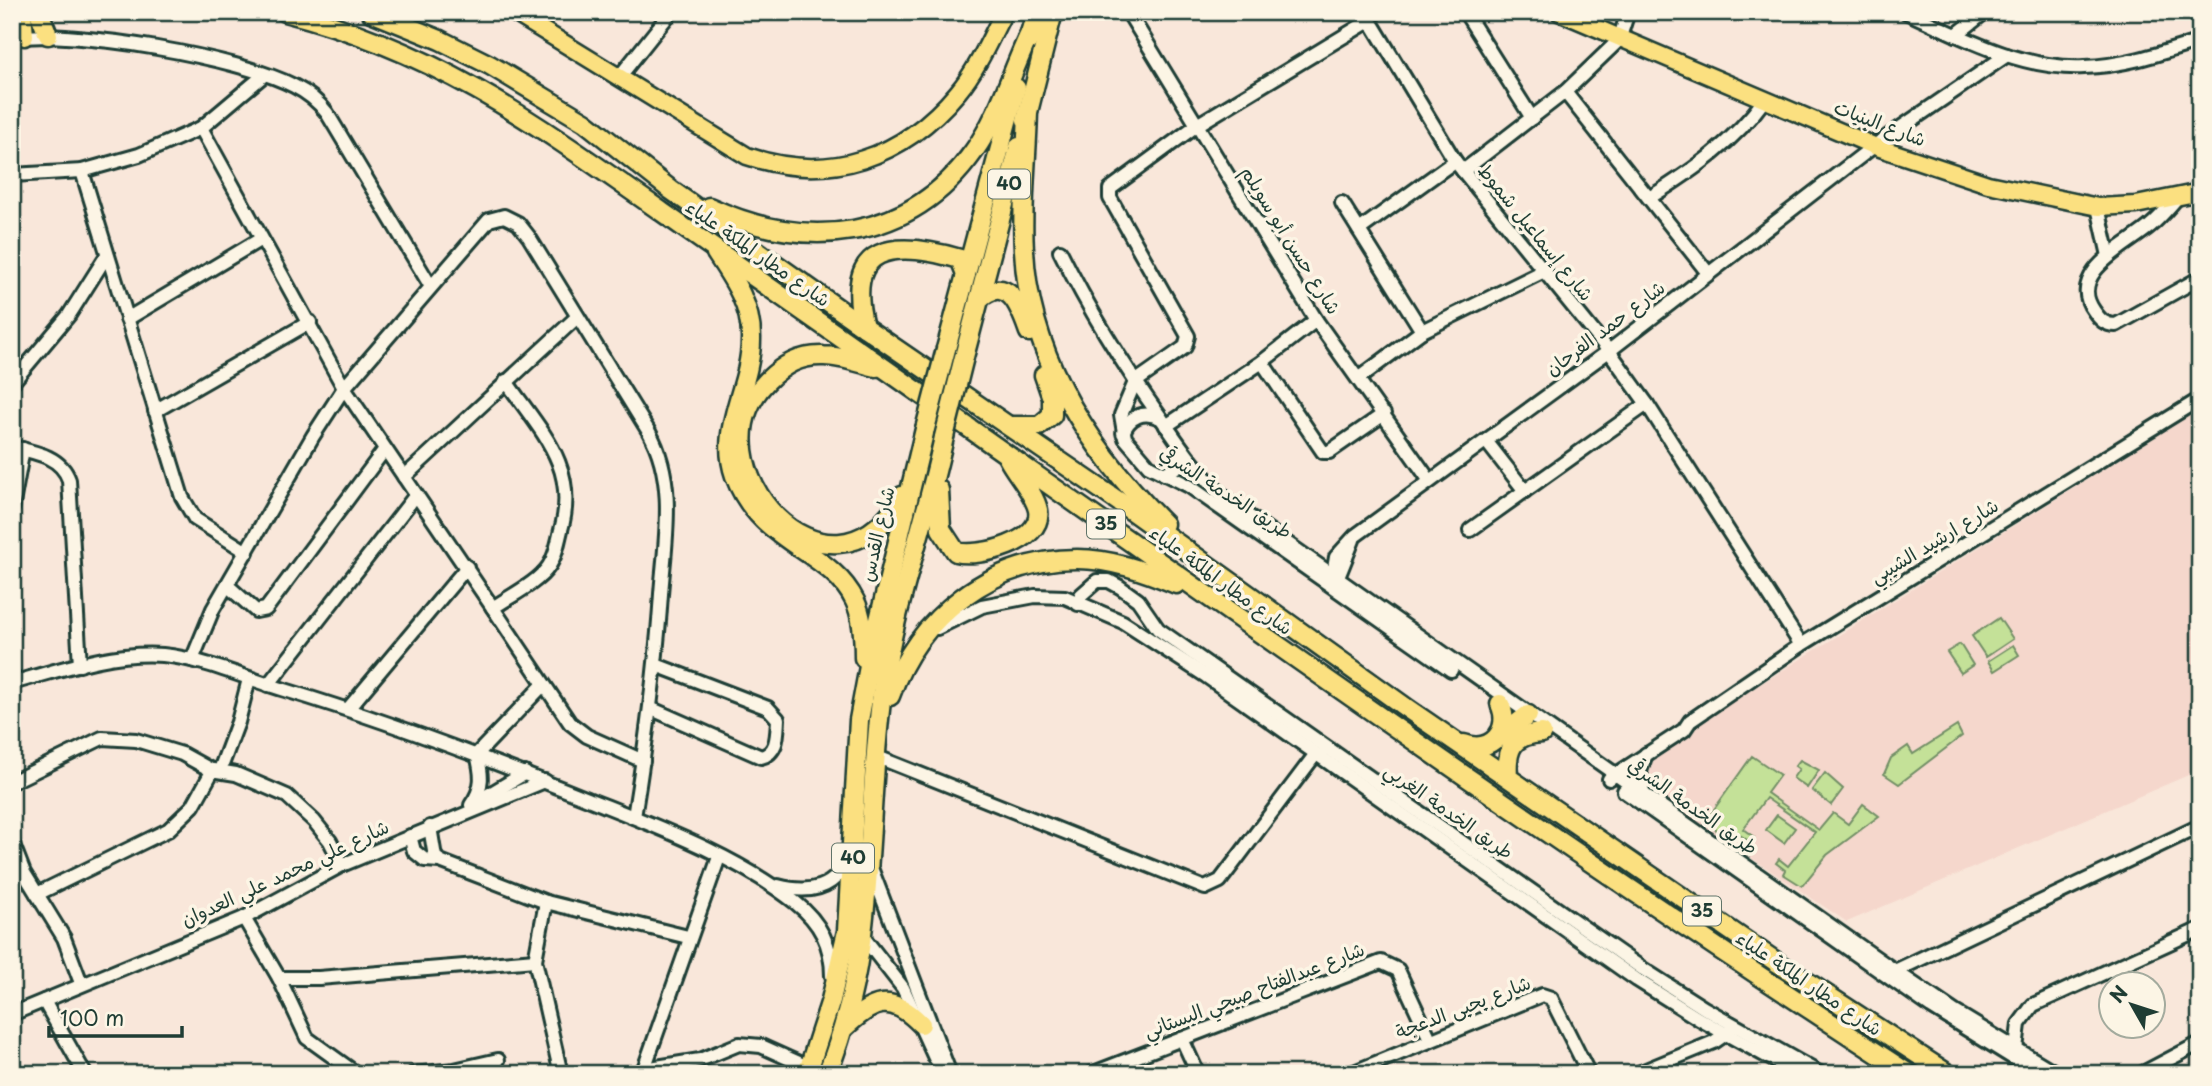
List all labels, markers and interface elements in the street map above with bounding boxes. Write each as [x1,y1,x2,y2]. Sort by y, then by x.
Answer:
street label: شارع البنيات [1830,92,1930,153]
street label: شارع إسماعيل شموط [1472,157,1601,307]
street label: شارع حسن أبو سويلم [1233,160,1349,320]
road number: 40 [988,169,1030,198]
street label: شارع مطار الملكة علياء [680,192,837,314]
street label: شارع حمد الفرحان [1539,273,1671,382]
street label: طريق الخدمة الشرقي [1154,438,1298,545]
street label: شارع القدس [851,483,902,584]
street label: شارع ارشيد الشيبي [1864,491,2005,593]
road number: 35 [1087,510,1125,538]
street label: شارع مطار الملكة علياء [1144,518,1299,642]
street label: طريق الخدمة الشرقي [1622,750,1764,861]
street label: طريق الخدمة الغربي [1377,755,1520,868]
street label: شارع علي محمد علي العدوان [176,812,395,936]
road number: 40 [832,844,874,872]
road number: 35 [1683,896,1721,926]
street label: شارع مطار الملكة علياء [1730,923,1888,1042]
street label: شارع عبدالفتاح صبحي البستاني [1139,934,1370,1048]
street label: شارع يحيى الدعجة [1391,967,1535,1046]
north arrow [2096,970,2166,1040]
text: N [2102,979,2134,1008]
scale bar [49,995,182,1039]
text: 100 m [60,1001,124,1033]

